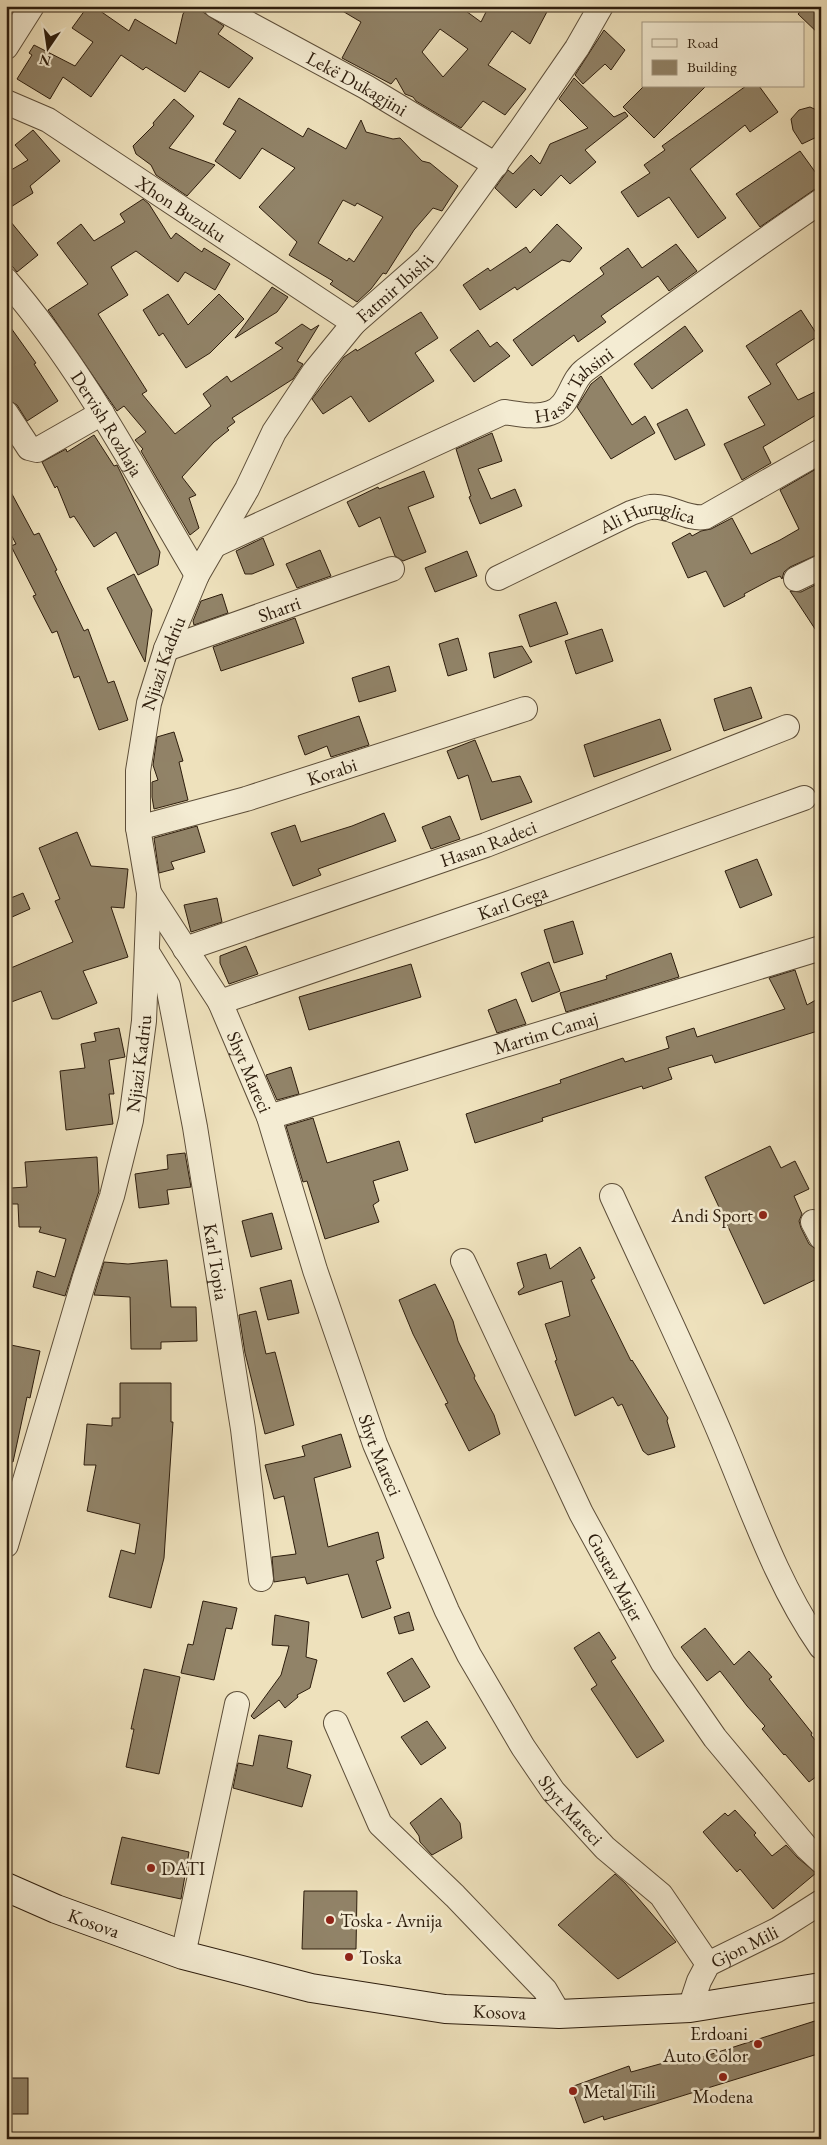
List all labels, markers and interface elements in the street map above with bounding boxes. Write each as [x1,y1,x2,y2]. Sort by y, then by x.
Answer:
north arrow [22,22,72,72]
legend [642,22,804,88]
text: Road [687,33,719,52]
street label: Lekë Dukagjini [302,45,412,122]
text: N [37,50,53,71]
text: Building [687,57,737,76]
street label: Xhon Buzuku [130,169,231,248]
street label: Fatmir Ibishi [351,249,440,329]
street label: Hasan Tahsini [533,341,619,429]
street label: Dervish Rozhaja [65,366,149,482]
street label: Ali Huruglica [594,495,698,540]
street label: Sharri [255,590,304,628]
street label: Njiazi Kadriu [135,613,191,713]
street label: Korabi [304,752,360,791]
street label: Hasan Radeci [437,814,540,873]
street label: Karl Gega [474,879,551,926]
street label: Martim Camaj [490,1005,601,1061]
street label: Njiazi Kadriu [120,1014,157,1114]
street label: Shyt Mareci [221,1027,278,1117]
place label: Andi Sport [670,1203,753,1228]
marker: Andi Sport [757,1209,769,1221]
street label: Karl Topia [197,1222,234,1303]
street label: Shyt Mareci [353,1411,408,1500]
street label: Gustav Majer [581,1528,650,1626]
street label: Shyt Mareci [533,1770,609,1851]
place label: DATI [161,1856,206,1881]
marker: DATI [145,1862,157,1874]
street label: Kosova [64,1902,123,1944]
place label: Toska - Avnija [340,1908,443,1933]
marker: Toska - Avnija [324,1914,336,1926]
street label: Gjon Mili [706,1919,783,1974]
place label: Toska [359,1945,402,1970]
marker: Toska [343,1951,355,1963]
street label: Kosova [472,1998,527,2026]
place label: Erdoani Auto Color [662,2021,749,2068]
marker: Erdoani Auto Color [752,2038,764,2050]
marker: Modena [717,2071,729,2083]
place label: Metal Tili [583,2079,656,2104]
place label: Modena [693,2084,754,2109]
marker: Metal Tili [567,2085,579,2097]

